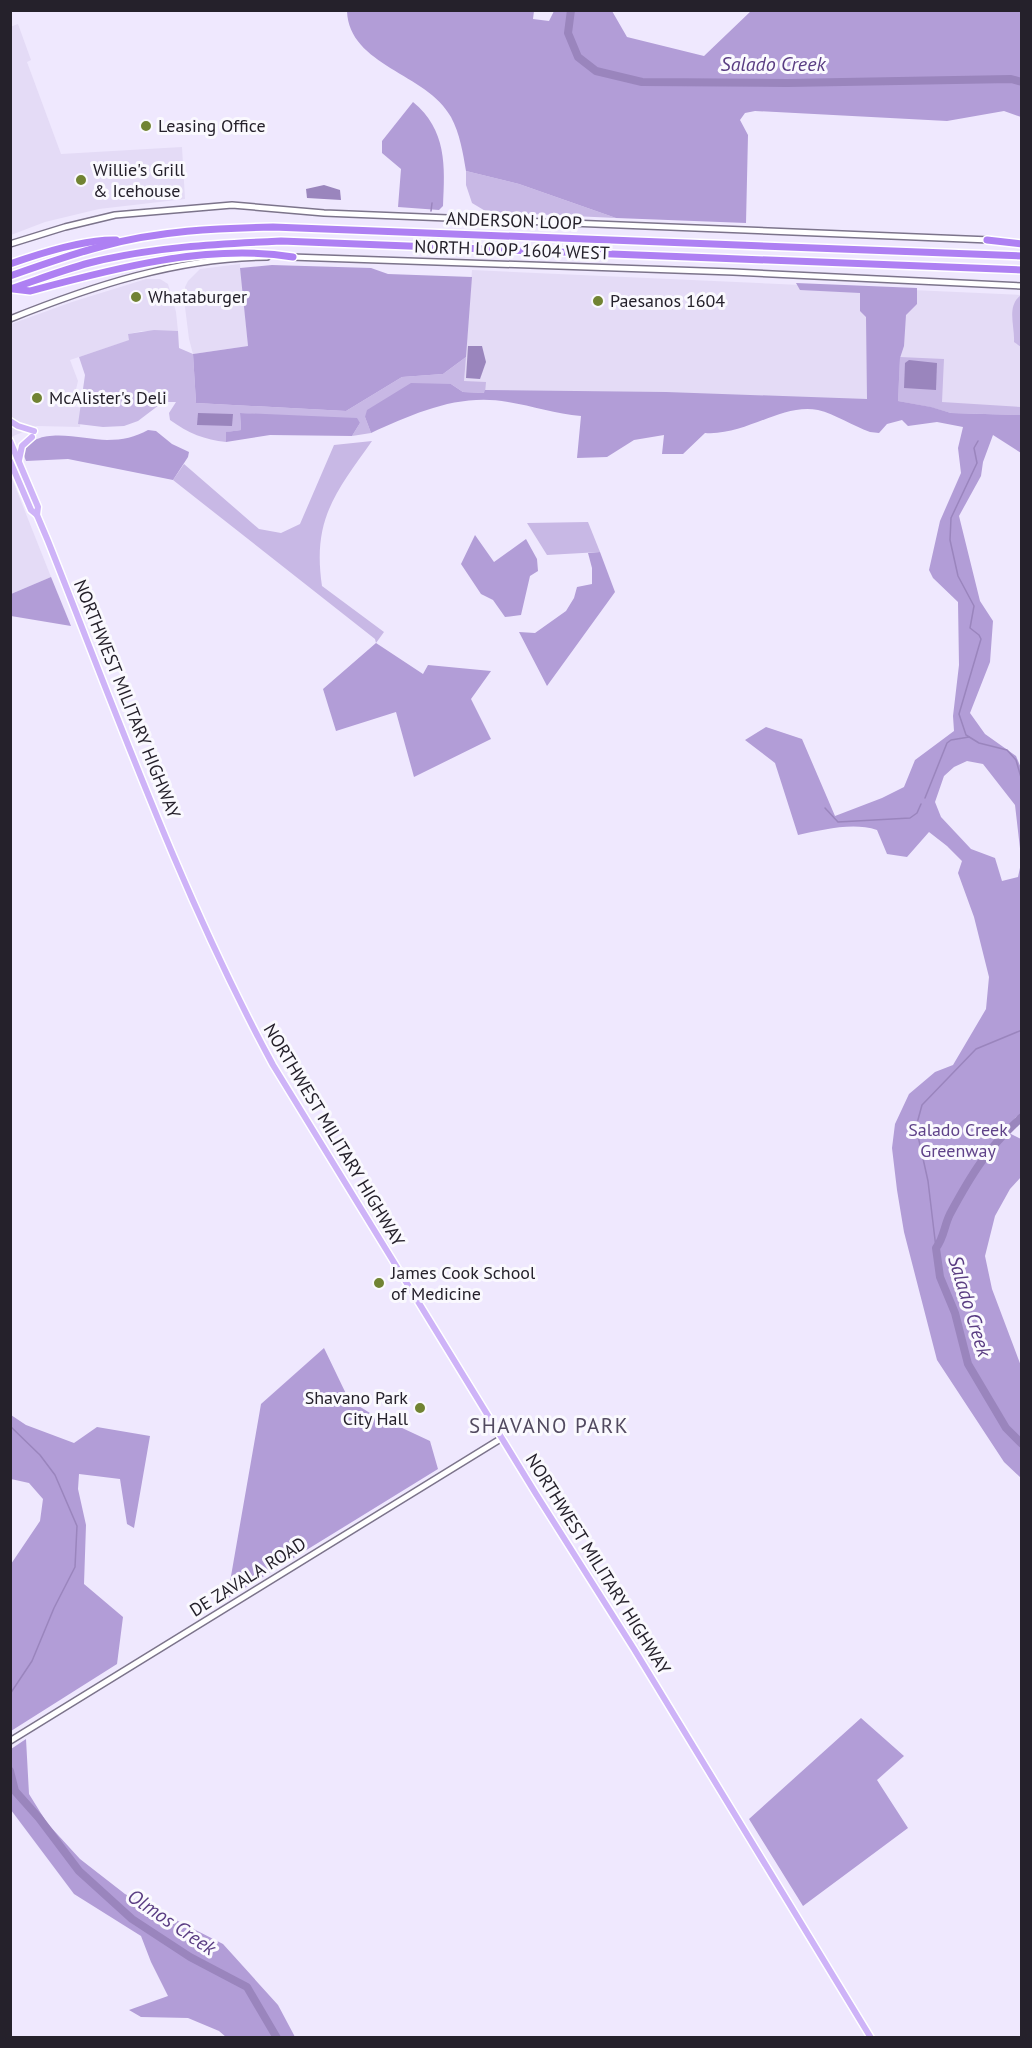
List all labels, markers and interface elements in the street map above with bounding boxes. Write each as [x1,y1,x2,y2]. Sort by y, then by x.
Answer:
water label: Salado Creek [721,51,826,77]
place label: Leasing Office [158,114,266,137]
marker: Leasing Office [139,119,153,133]
place label: Willie's Grill & Icehouse [93,158,185,202]
marker: Willie's Grill & Icehouse [74,173,88,187]
street label: ANDERSON LOOP [445,207,583,234]
street label: NORTH LOOP 1604 WEST [414,235,610,264]
place label: Whataburger [148,285,247,308]
place label: Paesanos 1604 [610,289,725,312]
marker: Whataburger [129,290,143,304]
marker: Paesanos 1604 [591,294,605,308]
place label: McAlister's Deli [49,386,167,409]
marker: McAlister's Deli [30,391,44,405]
street label: NORTHWEST MILITARY HIGHWAY [69,576,186,822]
street label: NORTHWEST MILITARY HIGHWAY [259,1019,410,1250]
park label: Salado Creek Greenway [908,1118,1008,1162]
water label: Salado Creek [942,1252,998,1361]
place label: James Cook School of Medicine [390,1261,536,1305]
marker: James Cook School of Medicine [372,1276,386,1290]
place label: Shavano Park City Hall [305,1386,409,1430]
marker: Shavano Park City Hall [413,1401,427,1415]
district label: SHAVANO PARK [469,1412,629,1439]
street label: NORTHWEST MILITARY HIGHWAY [521,1449,676,1678]
street label: DE ZAVALA ROAD [185,1532,310,1622]
water label: Olmos Creek [123,1883,222,1962]

